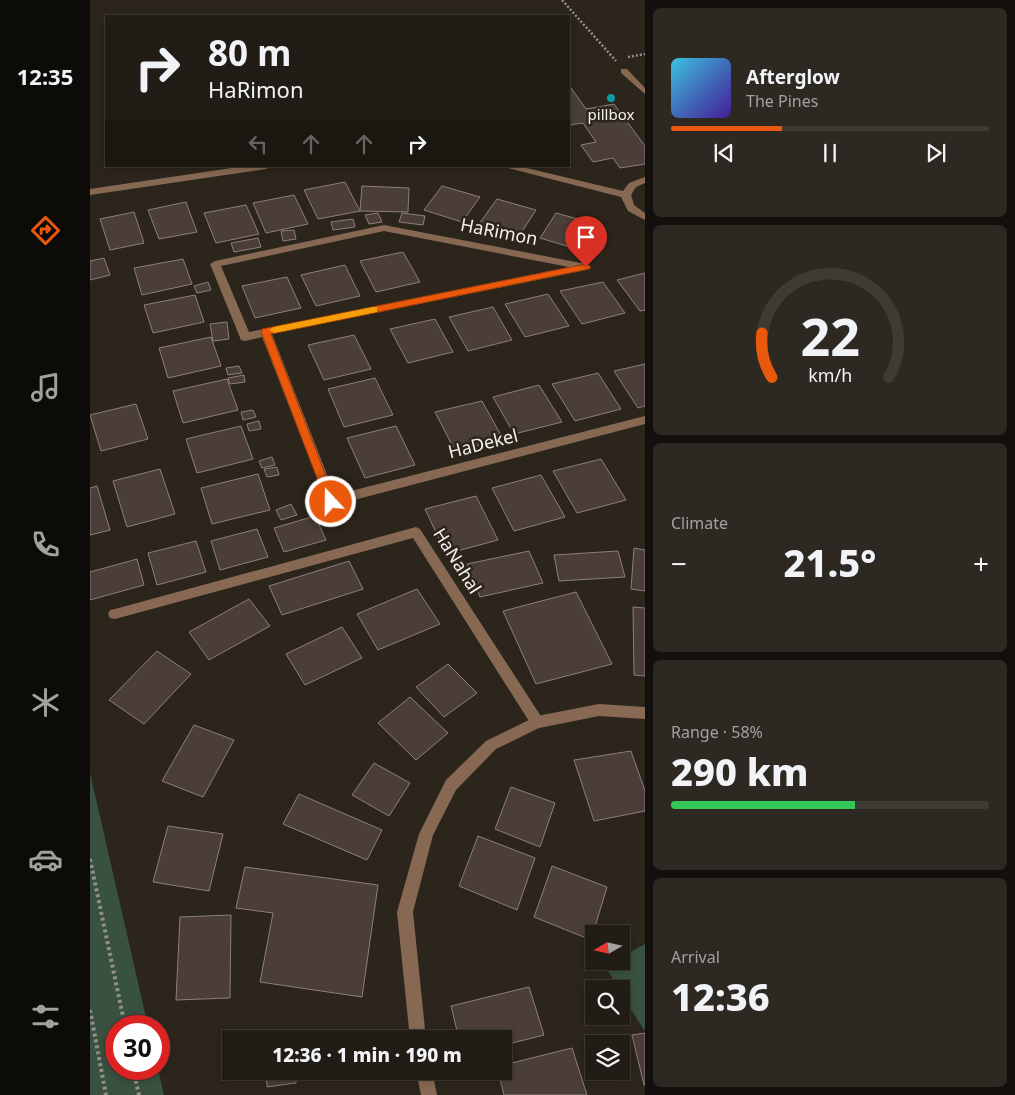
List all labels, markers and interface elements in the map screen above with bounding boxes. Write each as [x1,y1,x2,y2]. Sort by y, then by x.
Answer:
text: 80 m [208,29,291,76]
icon: right [125,35,190,100]
text: 12:35 [17,61,73,91]
text: Afterglow [746,64,840,90]
text: HaRimon [208,74,303,104]
text: The Pines [746,90,818,112]
marker: pillbox [605,92,617,104]
place label: pillbox [588,104,634,124]
icon: left [244,130,272,158]
icon: ahead [297,130,325,158]
icon: ahead [350,130,378,158]
icon: right [403,130,431,158]
icon: previous [710,139,738,167]
icon: pause [816,139,844,167]
icon: next [922,139,950,167]
street label: HaRimon [459,212,540,250]
icon: directions [28,213,63,248]
pin [565,216,607,267]
icon: arrive [572,223,600,251]
text: 22 [800,300,860,371]
text: km/h [808,363,852,387]
icon: music [28,370,63,405]
street label: HaDekel [445,423,520,463]
position arrow [304,475,356,527]
text: Climate [671,512,728,534]
street label: HaNahal [428,523,487,598]
icon: phone [28,527,63,562]
text: 21.5° [784,536,876,588]
text: − [671,544,687,582]
text: + [973,544,989,582]
icon: climate [28,685,63,720]
text: Range · 58% [671,721,763,743]
text: 290 km [671,745,809,797]
icon: car [28,842,63,877]
north arrow [585,925,630,970]
map controls [585,925,630,1080]
text: Arrival [671,946,720,968]
text: 12:36 [671,970,770,1022]
button: search [585,980,630,1025]
icon: filters [28,999,63,1034]
speed limit sign: 30 [105,1015,170,1080]
button: layers [585,1035,630,1080]
text: 12:36 · 1 min · 190 m [272,1042,462,1068]

